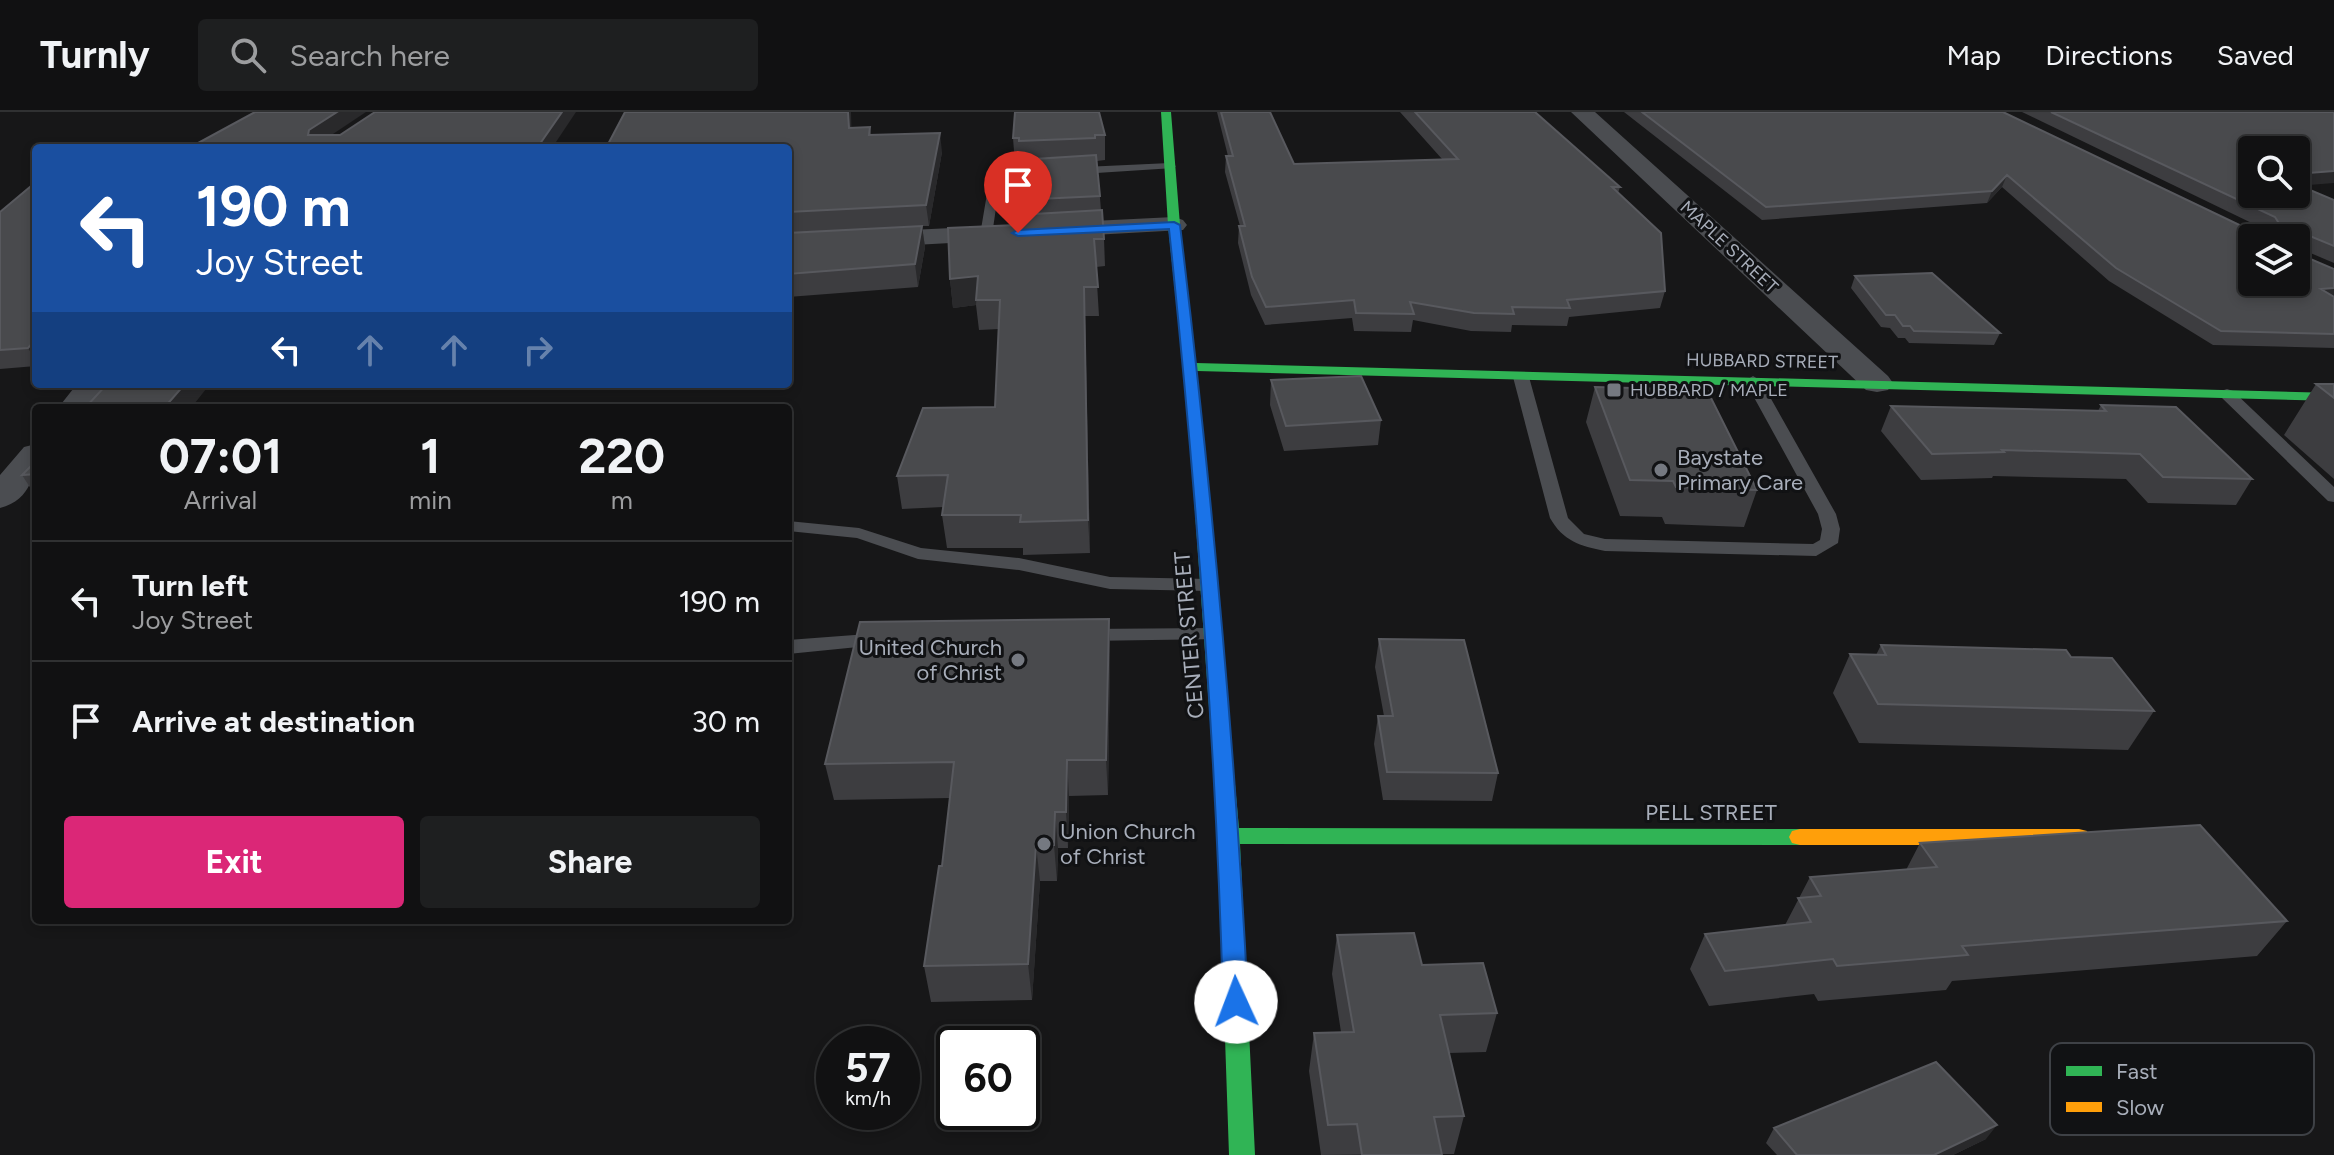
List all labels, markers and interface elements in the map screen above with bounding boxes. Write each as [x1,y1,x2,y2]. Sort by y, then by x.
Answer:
search box [198,19,758,91]
text: Turnly [40,32,150,78]
icon: search [226,33,270,77]
text: Search here [290,37,450,74]
text: Map [1947,38,2001,72]
text: Directions [2045,38,2173,72]
text: Saved [2217,38,2294,72]
map controls [2238,136,2310,296]
button: search [2238,136,2310,208]
pin [984,151,1052,233]
icon: arrive [996,163,1040,207]
text: 190 m [196,173,351,240]
icon: left [64,176,168,280]
street label: MAPLE STREET [1675,196,1783,298]
button: layers [2238,224,2310,296]
text: Joy Street [196,241,364,284]
icon: left [264,328,308,372]
icon: ahead [348,328,392,372]
icon: ahead [432,328,476,372]
icon: right [516,328,560,372]
street label: HUBBARD STREET [1686,349,1838,373]
place label: HUBBARD / MAPLE [1630,379,1788,401]
marker: HUBBARD / MAPLE [1605,381,1623,399]
text: 07:01 [159,427,282,485]
text: 1 [420,427,441,485]
text: 220 [579,427,665,485]
place label: Baystate Primary Care [1677,444,1803,496]
marker: Baystate Primary Care [1652,461,1670,479]
text: Arrival [184,484,257,516]
text: min [409,484,452,516]
text: m [611,484,633,516]
street label: CENTER STREET [1168,550,1210,720]
text: Turn left [132,567,249,604]
icon: left [64,579,108,623]
text: 190 m [678,583,760,620]
text: Joy Street [132,604,253,636]
place label: United Church of Christ [858,634,1002,686]
marker: United Church of Christ [1009,651,1027,669]
icon: arrive [64,699,108,743]
text: Arrive at destination [132,703,415,740]
text: 30 m [692,703,760,740]
street label: PELL STREET [1645,799,1777,826]
button: Exit [64,816,404,908]
button: Share [420,816,760,908]
place label: Union Church of Christ [1060,818,1195,870]
marker: Union Church of Christ [1035,835,1053,853]
position arrow [1194,960,1278,1044]
speed limit sign: 60 [936,1026,1040,1130]
legend [2050,1043,2314,1135]
text: 57 [845,1044,891,1092]
text: Fast [2116,1058,2158,1085]
text: km/h [845,1086,891,1110]
text: Slow [2116,1094,2165,1121]

